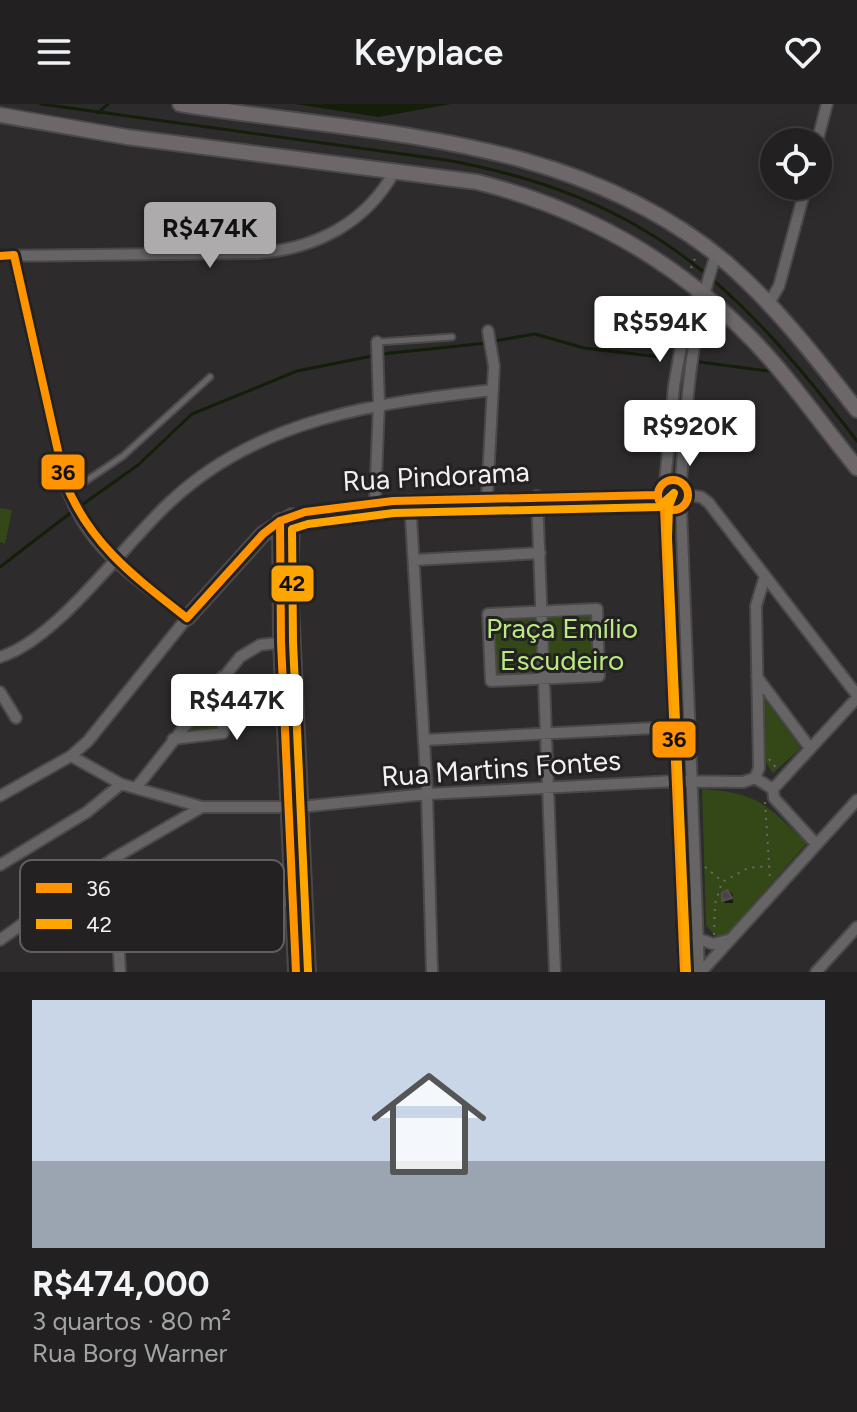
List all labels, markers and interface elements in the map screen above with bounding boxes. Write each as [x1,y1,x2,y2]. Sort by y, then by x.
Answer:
icon: menu [32,30,76,74]
icon: heart [781,30,825,74]
text: Keyplace [354,31,503,74]
map controls [760,128,832,200]
button: locate [760,128,832,200]
pin: R$474K [145,202,275,270]
text: R$474K [162,212,258,244]
pin: R$594K [595,296,725,364]
text: R$594K [612,306,708,338]
pin: R$920K [625,400,755,468]
text: R$920K [642,410,738,442]
line badge: 36 [40,453,86,491]
street label: Rua Pindorama [342,454,530,498]
text: 36 [51,459,76,486]
line badge: 42 [270,564,315,603]
text: 42 [279,570,305,597]
park label: Praça Emílio Escudeiro [486,611,638,677]
pin: R$447K [172,674,302,742]
text: R$447K [189,684,285,716]
line badge: 36 [651,720,697,759]
text: 36 [662,726,687,753]
street label: Rua Martins Fontes [380,743,622,793]
legend [20,860,284,952]
text: 36 [86,875,110,902]
text: 42 [86,911,112,938]
icon: home [357,1052,501,1196]
text: R$474,000 [32,1264,210,1305]
text: 3 quartos · 80 m² [32,1305,231,1337]
text: Rua Borg Warner [32,1337,227,1369]

